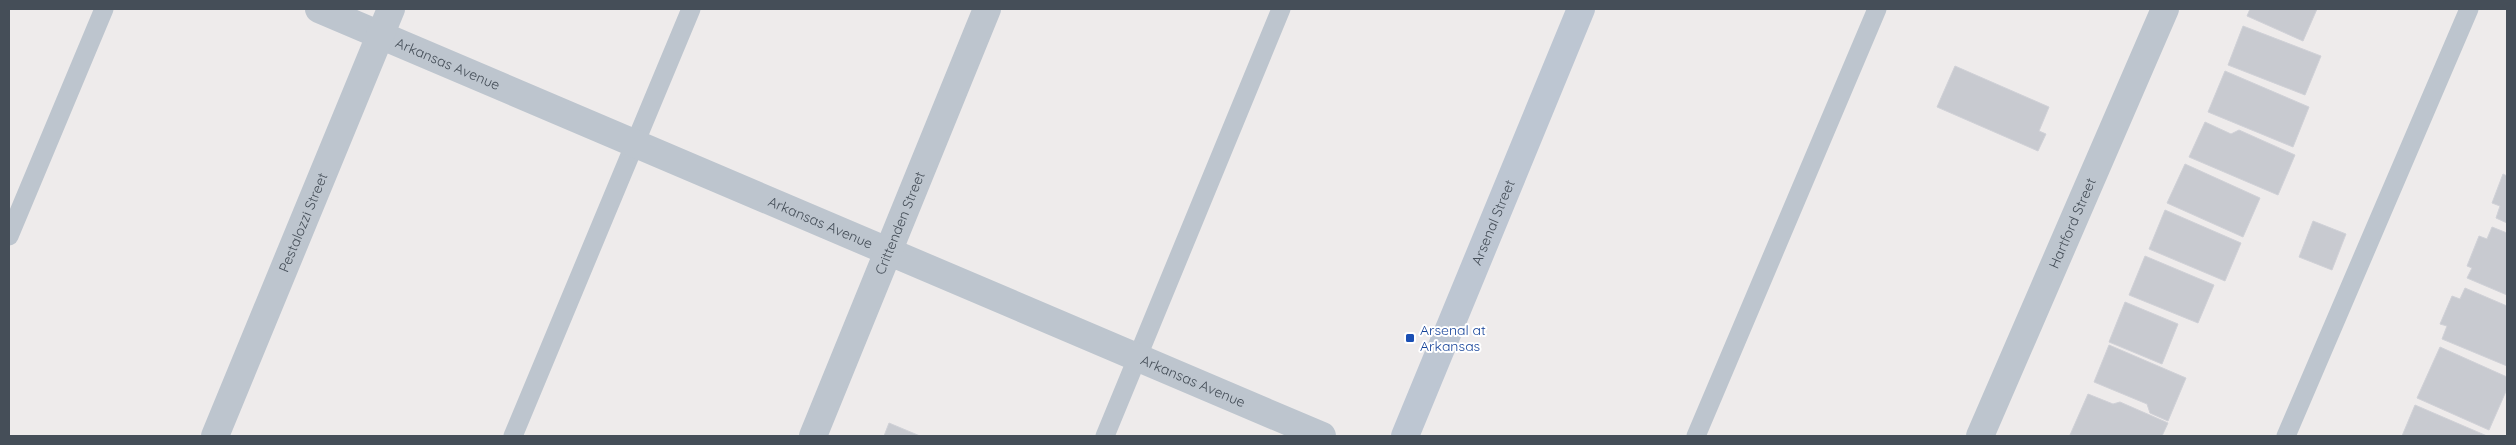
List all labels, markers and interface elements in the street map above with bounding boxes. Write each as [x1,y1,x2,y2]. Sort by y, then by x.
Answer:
street label: Arkansas Avenue [393,34,503,94]
street label: Crittenden Street [871,169,929,277]
street label: Pestalozzi Street [275,170,332,275]
street label: Hartford Street [2045,175,2100,271]
street label: Arsenal Street [1467,177,1519,268]
street label: Arkansas Avenue [765,192,876,253]
place label: Arsenal at Arkansas [1420,321,1486,355]
marker: Arsenal at Arkansas [1404,332,1416,344]
street label: Arkansas Avenue [1138,351,1248,411]

